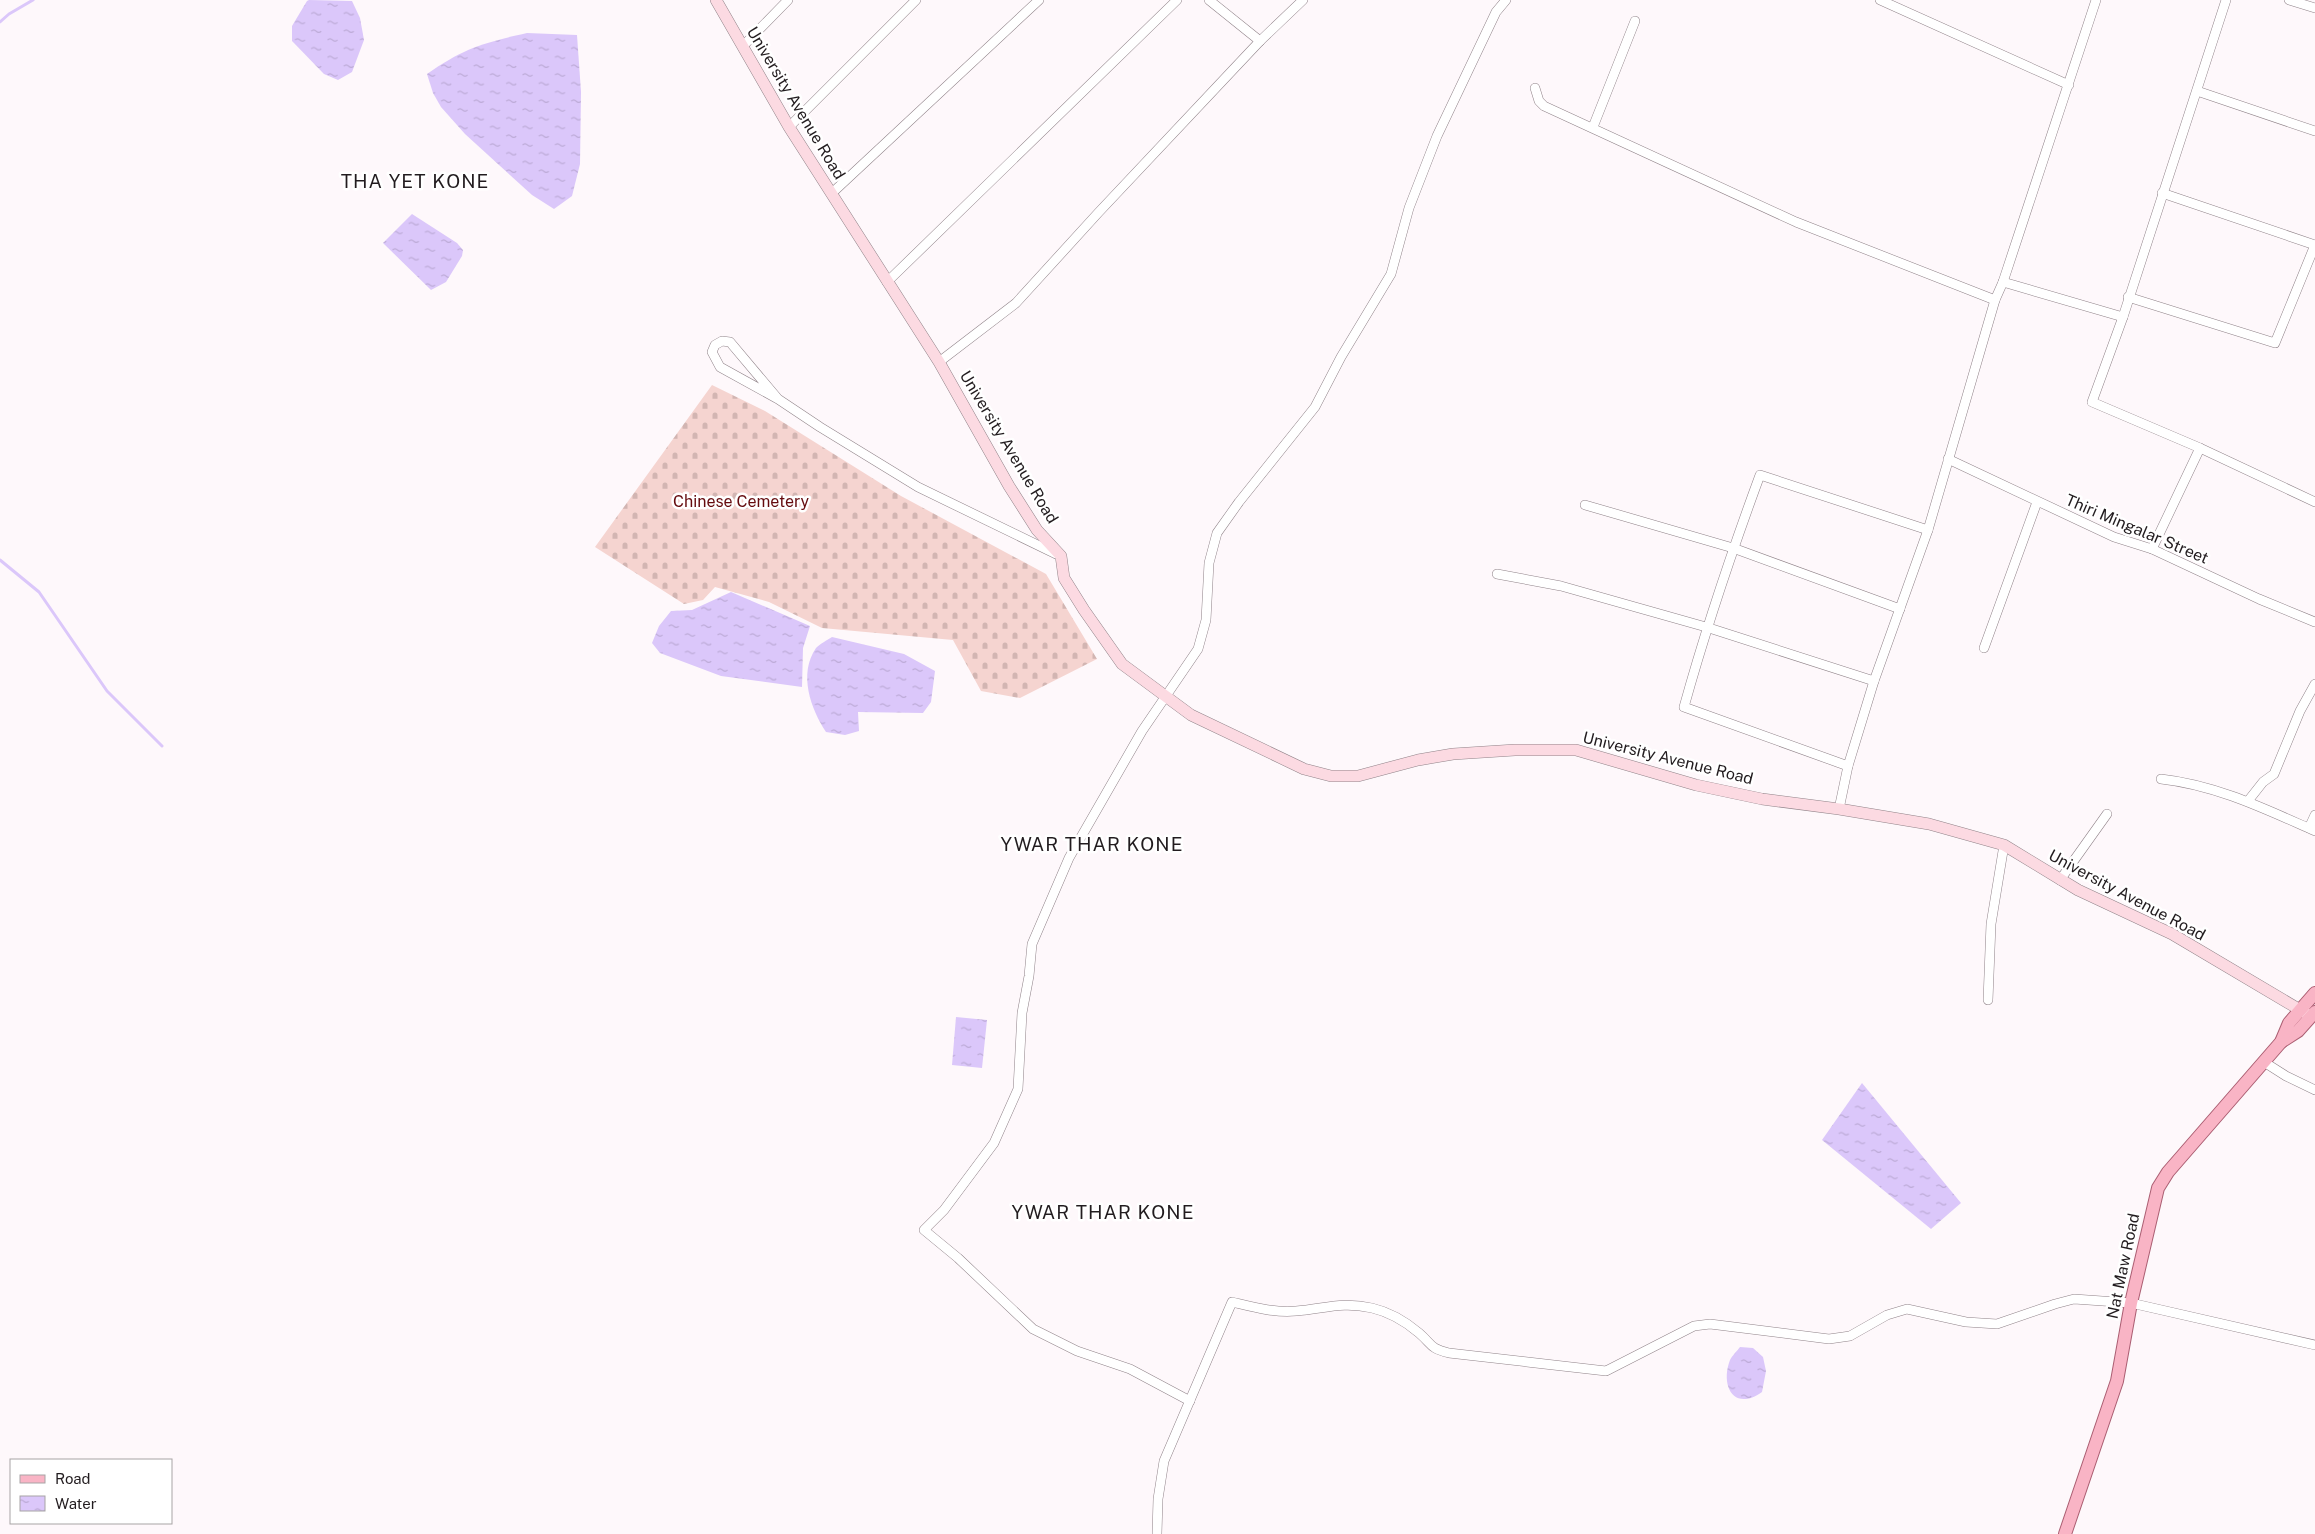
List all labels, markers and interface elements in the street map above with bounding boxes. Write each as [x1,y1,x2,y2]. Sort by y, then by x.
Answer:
street label: University Avenue Road [743,23,849,183]
district label: THA YET KONE [341,170,489,192]
street label: University Avenue Road [956,367,1062,527]
street label: Thiri Mingalar Street [2063,490,2211,568]
park label: Chinese Cemetery [673,492,810,511]
street label: University Avenue Road [1581,728,1755,788]
district label: YWAR THAR KONE [1001,833,1183,855]
street label: University Avenue Road [2045,846,2209,944]
district label: YWAR THAR KONE [1012,1201,1194,1223]
street label: Nat Maw Road [2103,1211,2143,1321]
legend [10,1459,172,1524]
text: Road [55,1470,91,1487]
text: Water [55,1495,97,1512]

